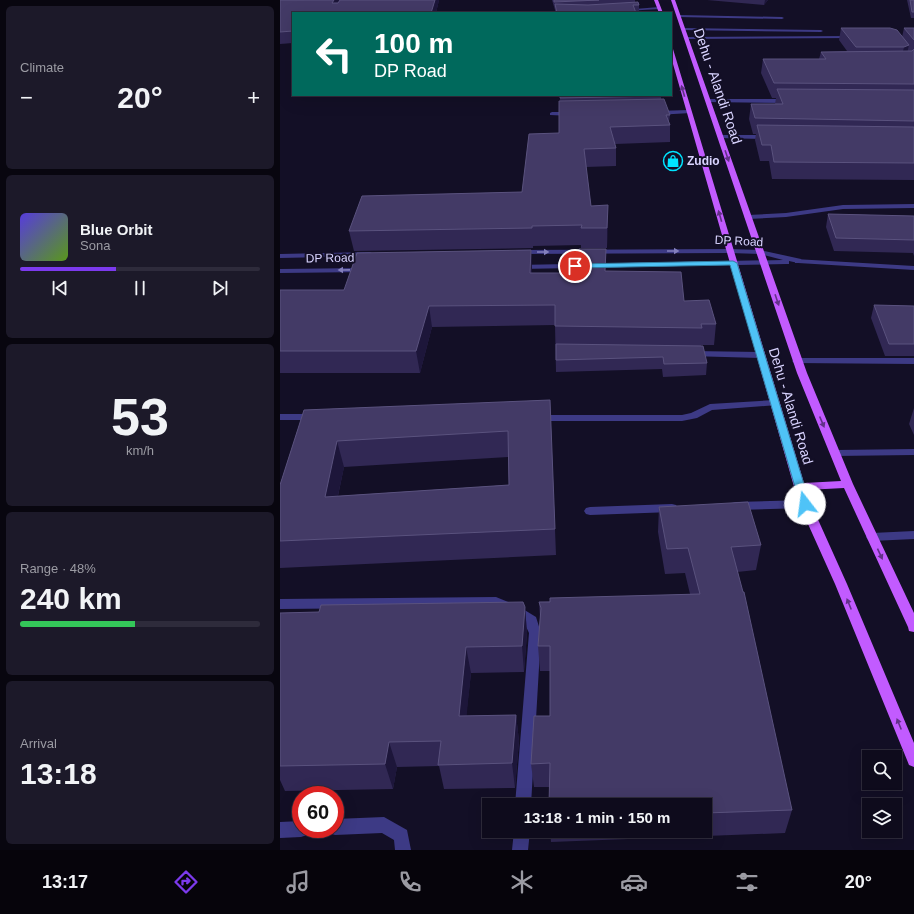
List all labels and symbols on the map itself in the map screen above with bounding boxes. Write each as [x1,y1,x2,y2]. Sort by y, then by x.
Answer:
street label: Dehu - Alandi Road [691,26,745,146]
one-way arrow [680,85,686,97]
shop icon: Zudio [662,150,684,172]
one-way arrow [724,150,730,162]
place label: Zudio [687,154,720,168]
one-way arrow [717,210,723,222]
street label: DP Road [714,233,764,249]
one-way arrow [667,248,680,254]
one-way arrow [537,249,550,255]
pin [558,249,592,283]
street label: DP Road [306,251,354,265]
one-way arrow [337,267,350,273]
one-way arrow [774,294,780,306]
street label: Dehu - Alandi Road [766,346,816,466]
one-way arrow [819,416,825,427]
position arrow [784,483,826,525]
one-way arrow [877,548,883,559]
one-way arrow [846,598,852,610]
one-way arrow [896,719,902,730]
speed limit sign: 60 [292,786,344,838]

